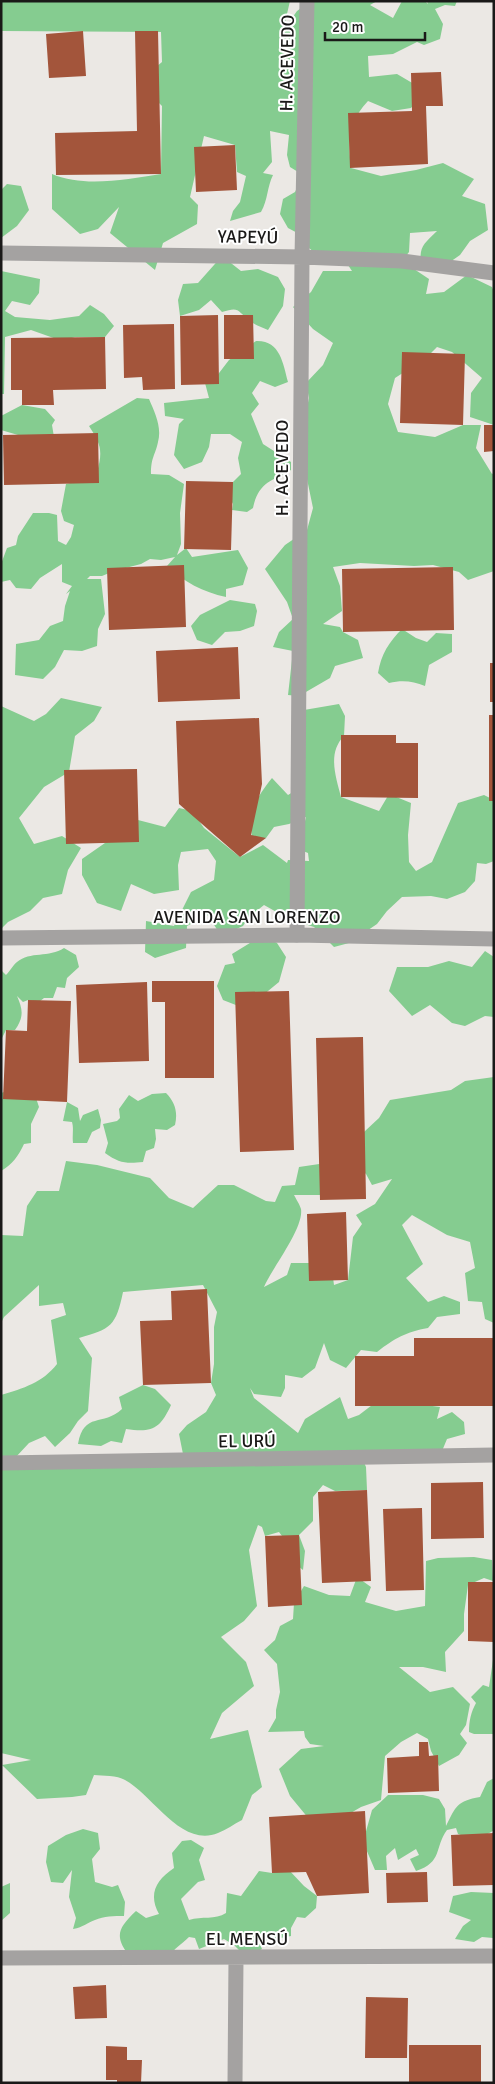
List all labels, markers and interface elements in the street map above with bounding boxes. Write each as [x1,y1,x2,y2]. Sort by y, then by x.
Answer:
scale bar [325,10,425,42]
street label: H. ACEVEDO [275,14,299,112]
text: 20 m [332,18,363,36]
street label: YAPEYÚ [218,225,278,249]
street label: H. ACEVEDO [271,420,293,516]
street label: AVENIDA SAN LORENZO [153,906,341,928]
street label: EL URÚ [218,1429,276,1453]
street label: EL MENSÚ [206,1928,288,1950]

